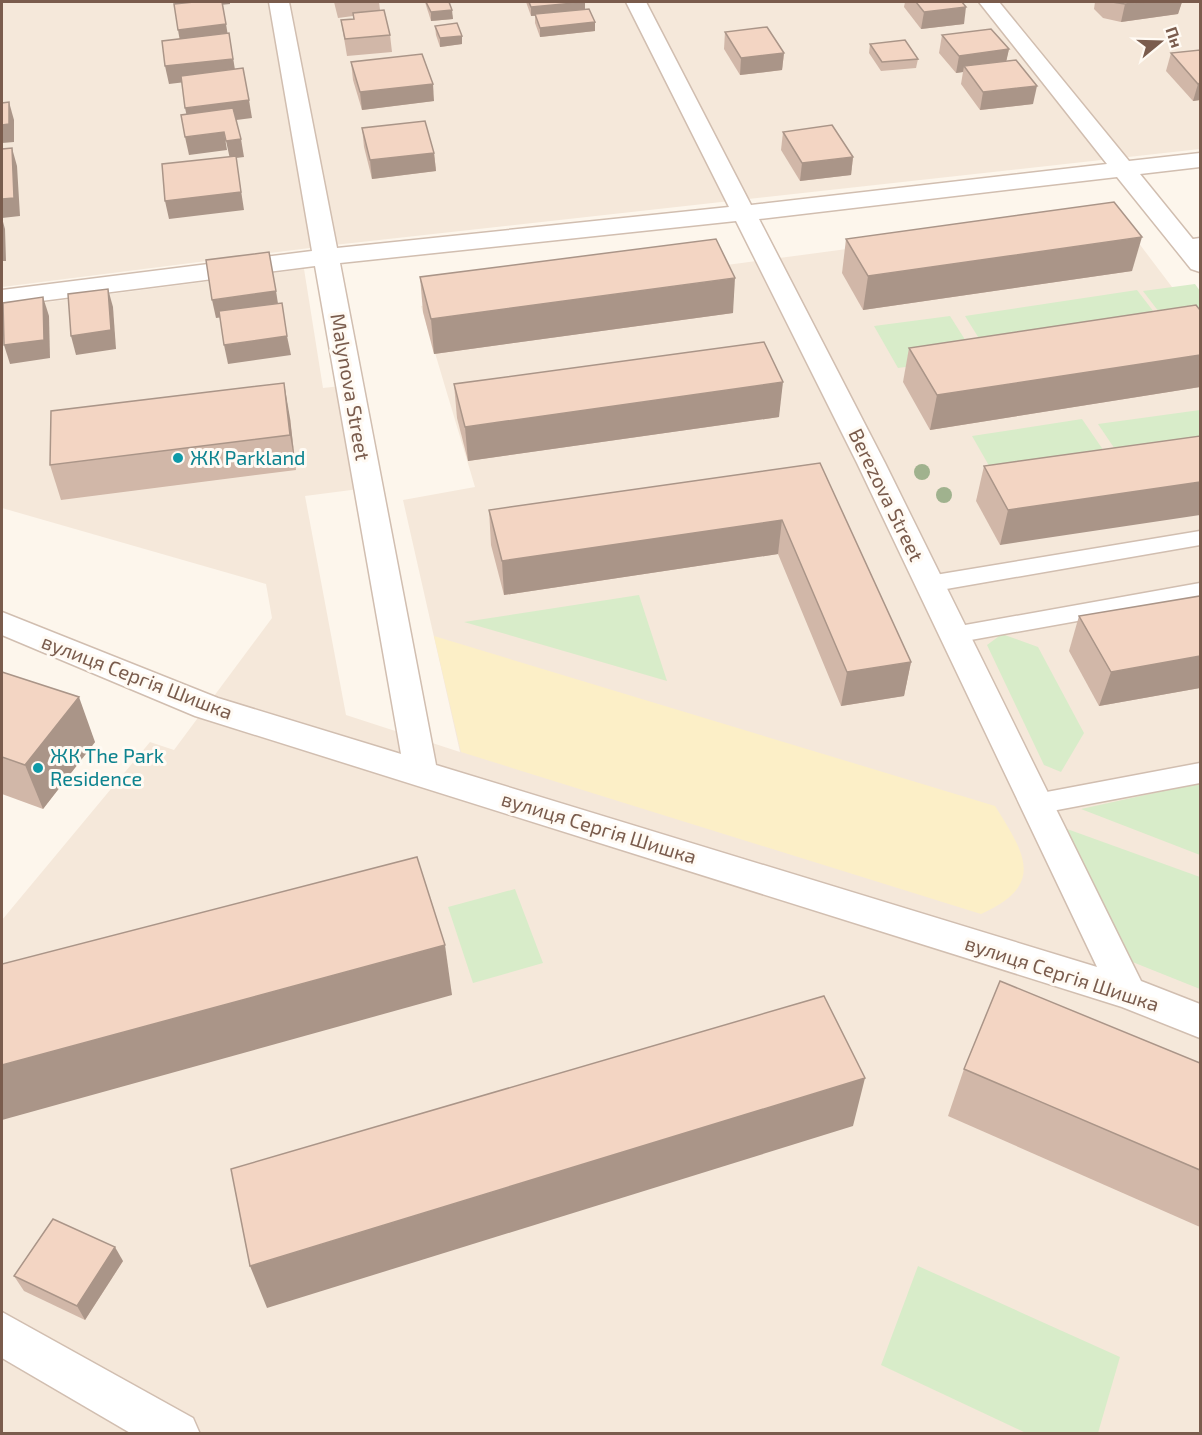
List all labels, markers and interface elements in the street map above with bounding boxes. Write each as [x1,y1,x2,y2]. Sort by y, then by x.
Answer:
north arrow [1130,12,1190,72]
text: Пн [1162,24,1187,50]
street label: Malynova Street [326,311,376,463]
street label: Berezova Street [844,424,930,565]
place label: ЖК Parkland [190,445,306,469]
marker: ЖК Parkland [171,451,185,465]
street label: вулиця Сергія Шишка [38,629,236,725]
place label: ЖК The Park Residence [50,743,164,790]
marker: ЖК The Park Residence [31,761,45,775]
street label: вулиця Сергія Шишка [499,786,700,869]
street label: вулиця Сергія Шишка [962,930,1162,1017]

